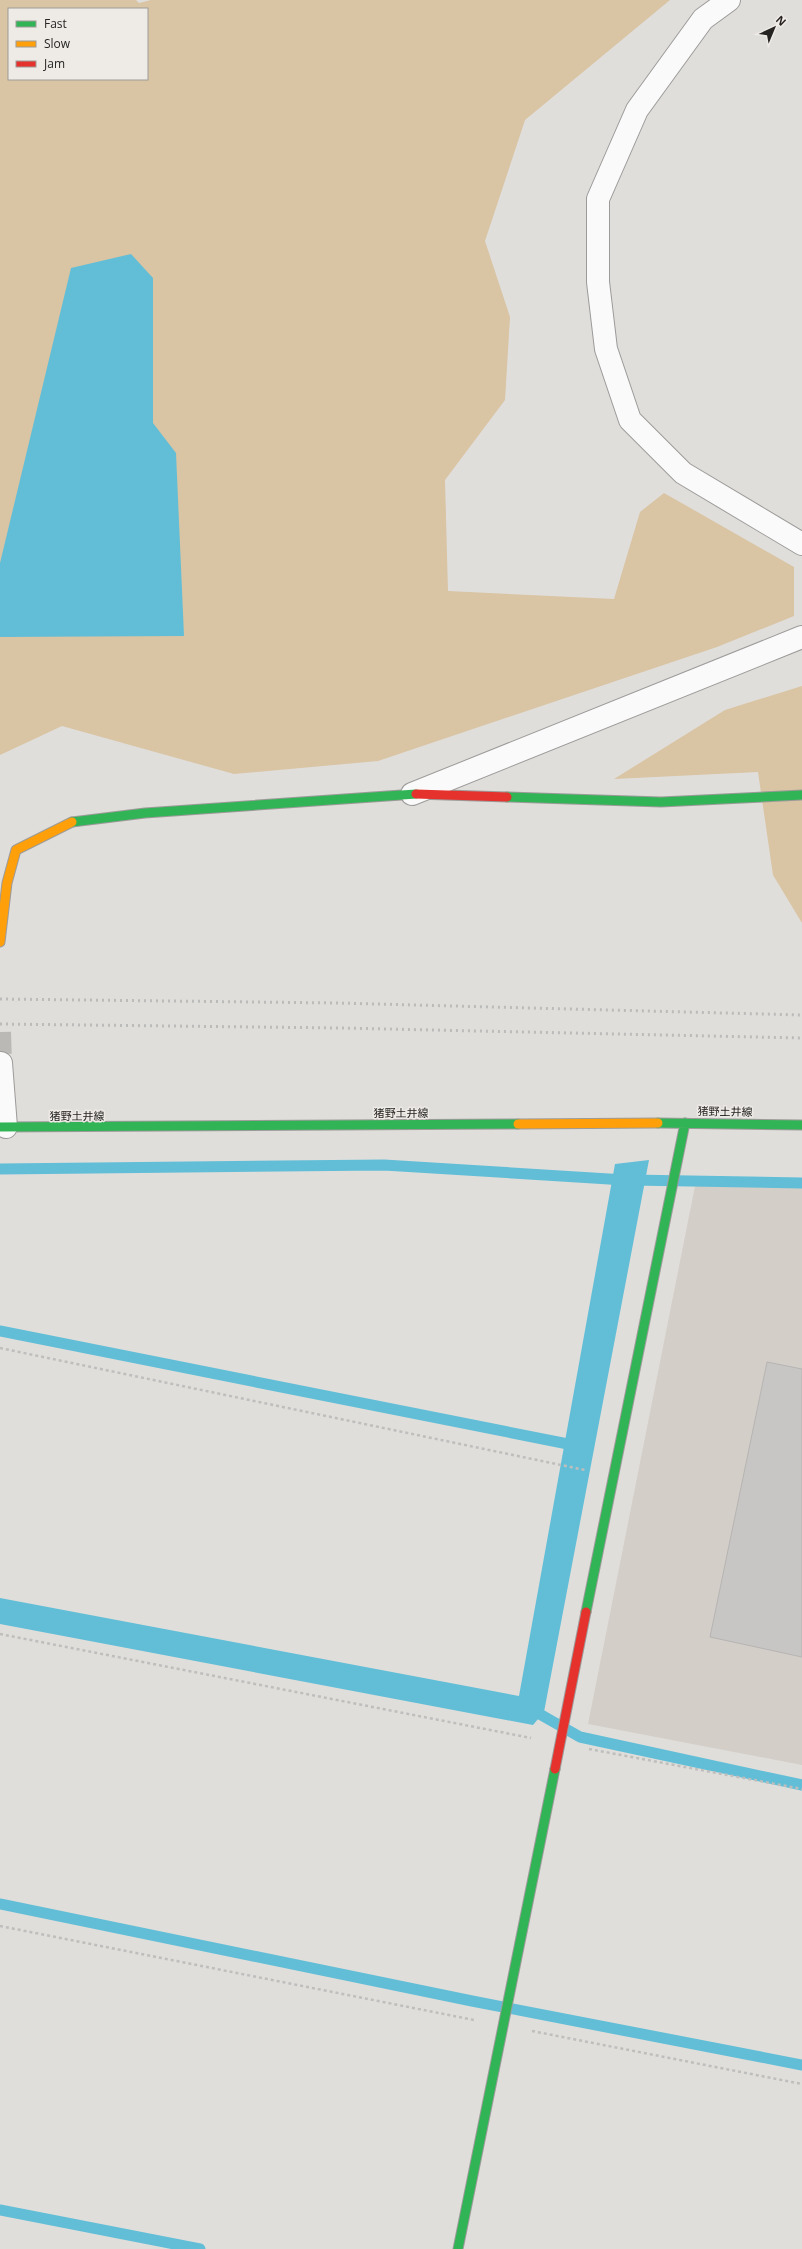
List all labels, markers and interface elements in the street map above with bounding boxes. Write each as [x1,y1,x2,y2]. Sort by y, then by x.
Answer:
legend [8,8,148,80]
north arrow [754,8,794,48]
text: N [773,12,790,29]
text: Fast [44,15,67,32]
text: Slow [44,35,71,52]
text: Jam [43,55,65,72]
street label: 猪野土井線 [697,1103,753,1119]
street label: 猪野土井線 [374,1105,429,1120]
street label: 猪野土井線 [50,1108,105,1123]

